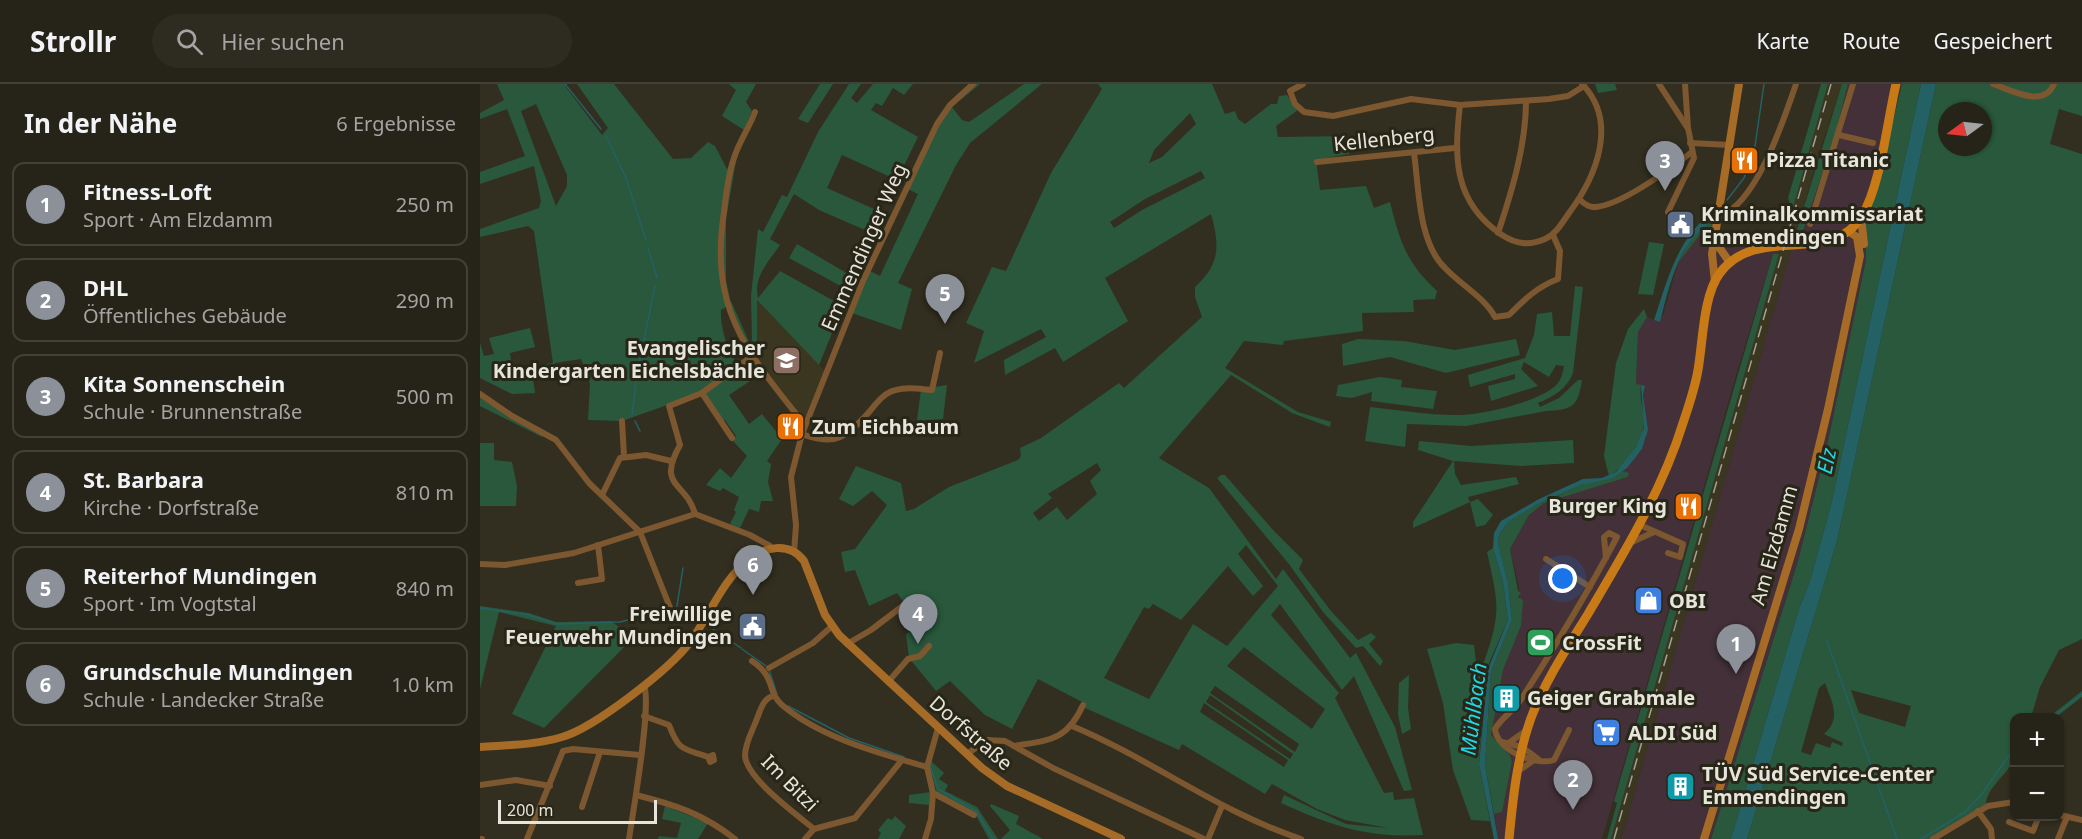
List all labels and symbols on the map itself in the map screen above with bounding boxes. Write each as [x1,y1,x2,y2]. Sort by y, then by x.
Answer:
north arrow [1938,102,1992,156]
street label: Kellenberg [1332,120,1436,157]
pin: 3 [1646,141,1684,191]
restaurant icon: Pizza Titanic [1729,144,1761,176]
place label: Pizza Titanic [1766,146,1889,173]
street label: Emmendinger Weg [814,159,913,335]
place label: Kriminalkommissariat Emmendingen [1701,200,1923,250]
public building icon: Kriminalkommissariat Emmendingen [1664,209,1696,241]
pin: 5 [926,274,964,324]
place label: Evangelischer Kindergarten Eichelsbächle [493,334,765,384]
school or university icon: Evangelischer Kindergarten Eichelsbächle [770,344,802,376]
restaurant icon: Zum Eichbaum [775,411,807,443]
place label: Zum Eichbaum [812,413,959,440]
water label: Elz [1810,445,1843,476]
street label: Am Elzdamm [1744,482,1803,608]
restaurant icon: Burger King [1672,490,1704,522]
place label: Burger King [1548,492,1667,519]
pin: 6 [734,546,772,595]
your location [1548,564,1577,593]
shop icon: OBI [1632,585,1664,617]
place label: OBI [1669,587,1706,614]
pin: 4 [898,594,938,644]
place label: Freiwillige Feuerwehr Mundingen [505,600,732,650]
public building icon: Freiwillige Feuerwehr Mundingen [737,610,769,642]
pin: 1 [1716,624,1756,674]
sports icon: CrossFit [1525,627,1557,659]
place label: CrossFit [1562,629,1642,656]
water label: Mühlbach [1453,661,1493,757]
building icon: Geiger Grabmale [1490,682,1522,714]
place label: Geiger Grabmale [1527,684,1695,711]
street label: Dorfstraße [924,689,1019,776]
supermarket icon: ALDI Süd [1591,717,1623,749]
place label: ALDI Süd [1628,719,1717,746]
street label: Im Bitzi [756,748,825,817]
pin: 2 [1554,760,1592,810]
place label: TÜV Süd Service-Center Emmendingen [1702,760,1934,810]
building icon: TÜV Süd Service-Center Emmendingen [1665,770,1697,802]
scale bar [498,797,657,824]

